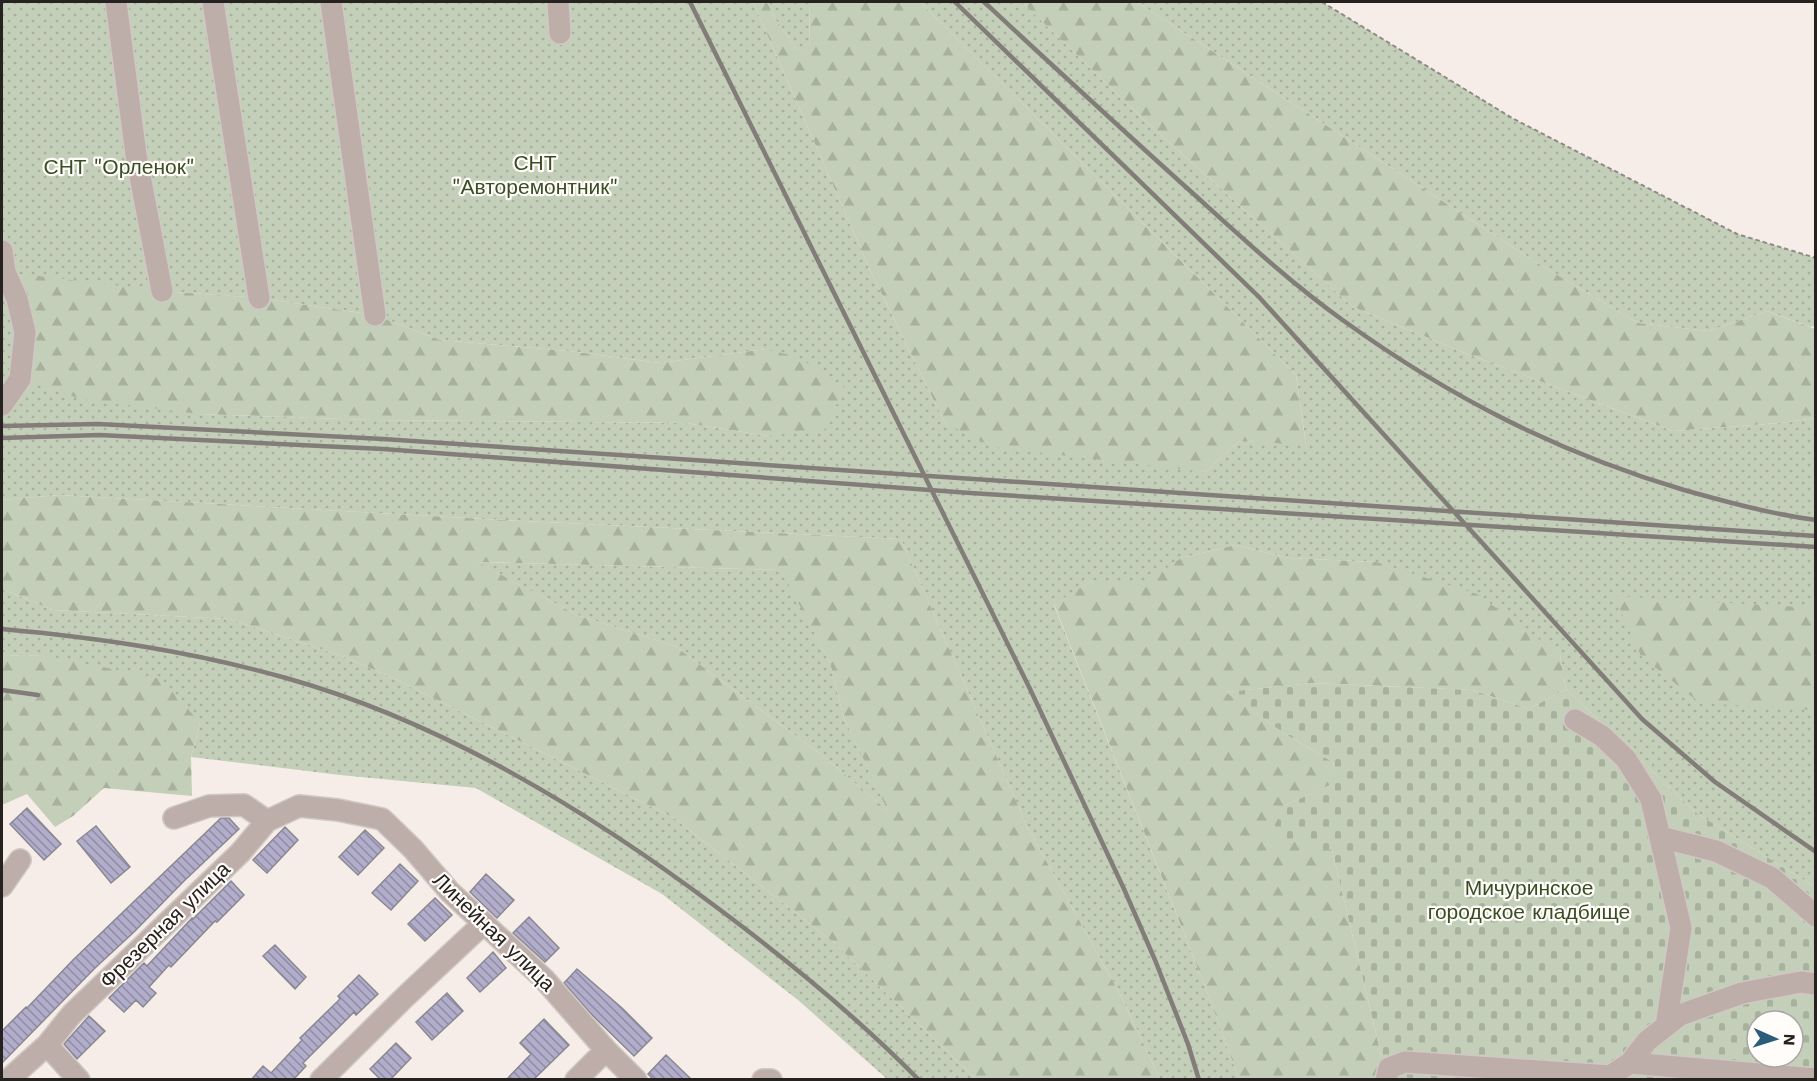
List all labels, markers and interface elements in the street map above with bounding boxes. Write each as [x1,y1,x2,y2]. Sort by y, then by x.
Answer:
park label: СНТ "Авторемонтник" [452,150,618,199]
park label: СНТ "Орленок" [44,154,194,179]
street label: Фрезерная улица [94,856,235,993]
street label: Линейная улица [428,867,561,996]
park label: Мичуринское городское кладбище [1428,875,1630,924]
north arrow [1745,1009,1805,1069]
text: N [1780,1033,1799,1046]

